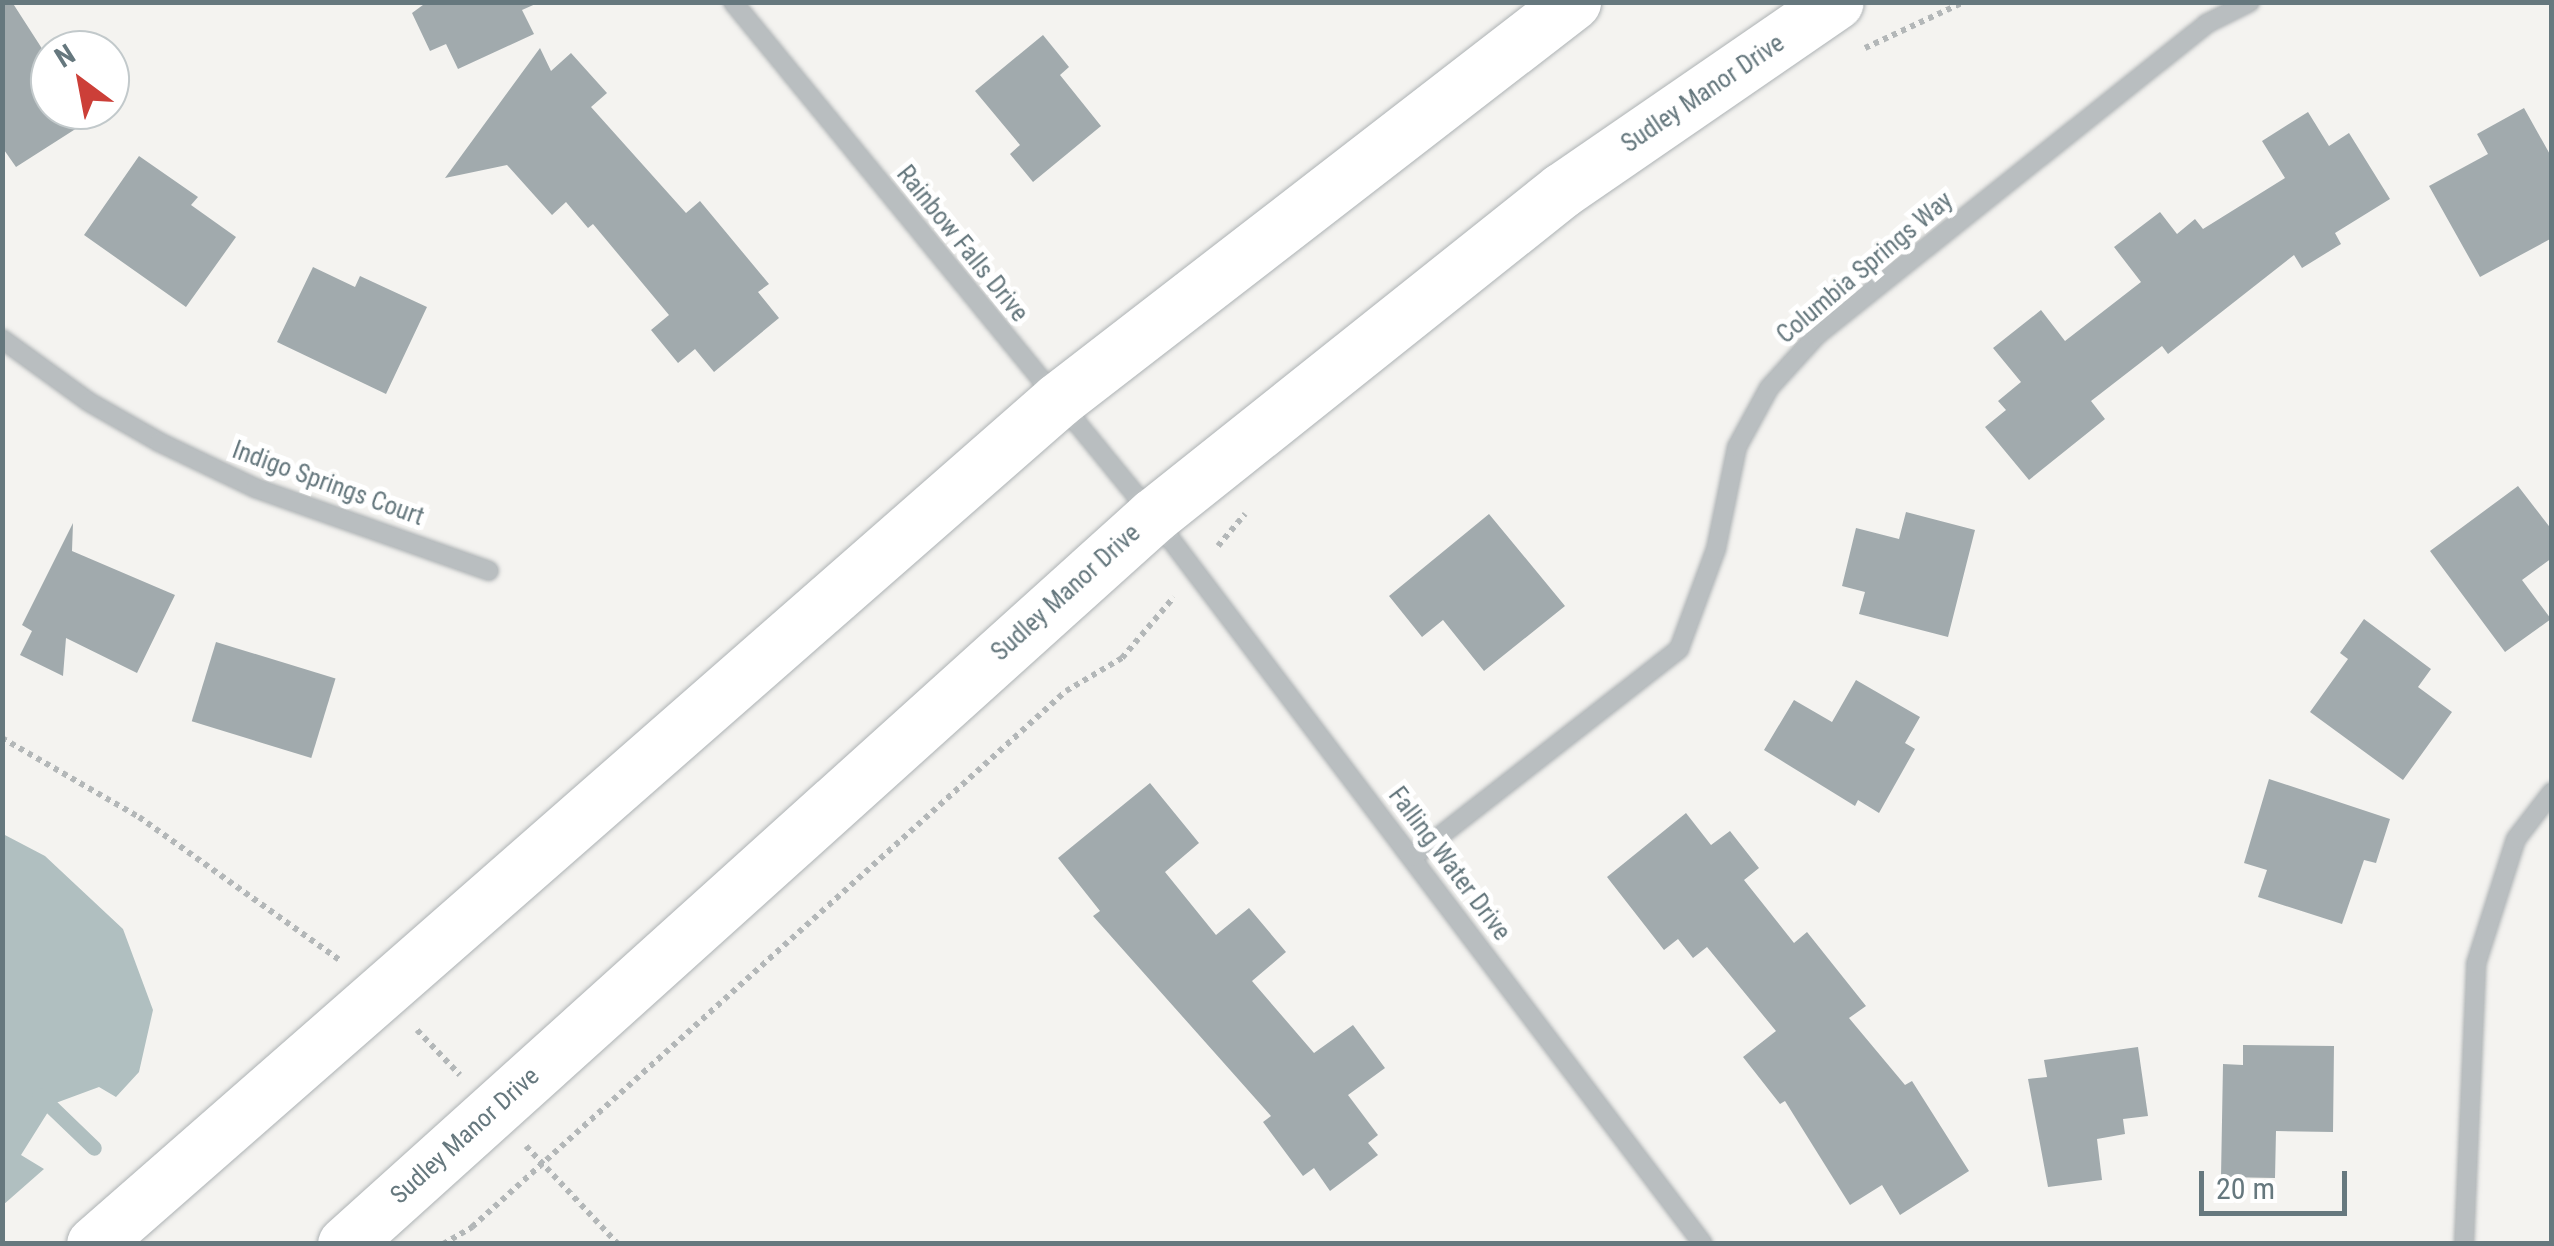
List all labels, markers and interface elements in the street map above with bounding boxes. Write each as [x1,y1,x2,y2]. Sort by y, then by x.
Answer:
street label: Sudley Manor Drive [1616,29,1790,159]
north arrow [30,30,130,130]
text: N [49,37,81,74]
street label: Rainbow Falls Drive [890,160,1034,328]
street label: Columbia Springs Way [1771,186,1959,350]
street label: Indigo Springs Court [228,435,428,533]
street label: Sudley Manor Drive [985,518,1147,668]
street label: Falling Water Drive [1382,782,1516,946]
street label: Sudley Manor Drive [384,1061,546,1211]
scale bar [2204,1151,2352,1213]
text: 20 m [2216,1171,2275,1206]

